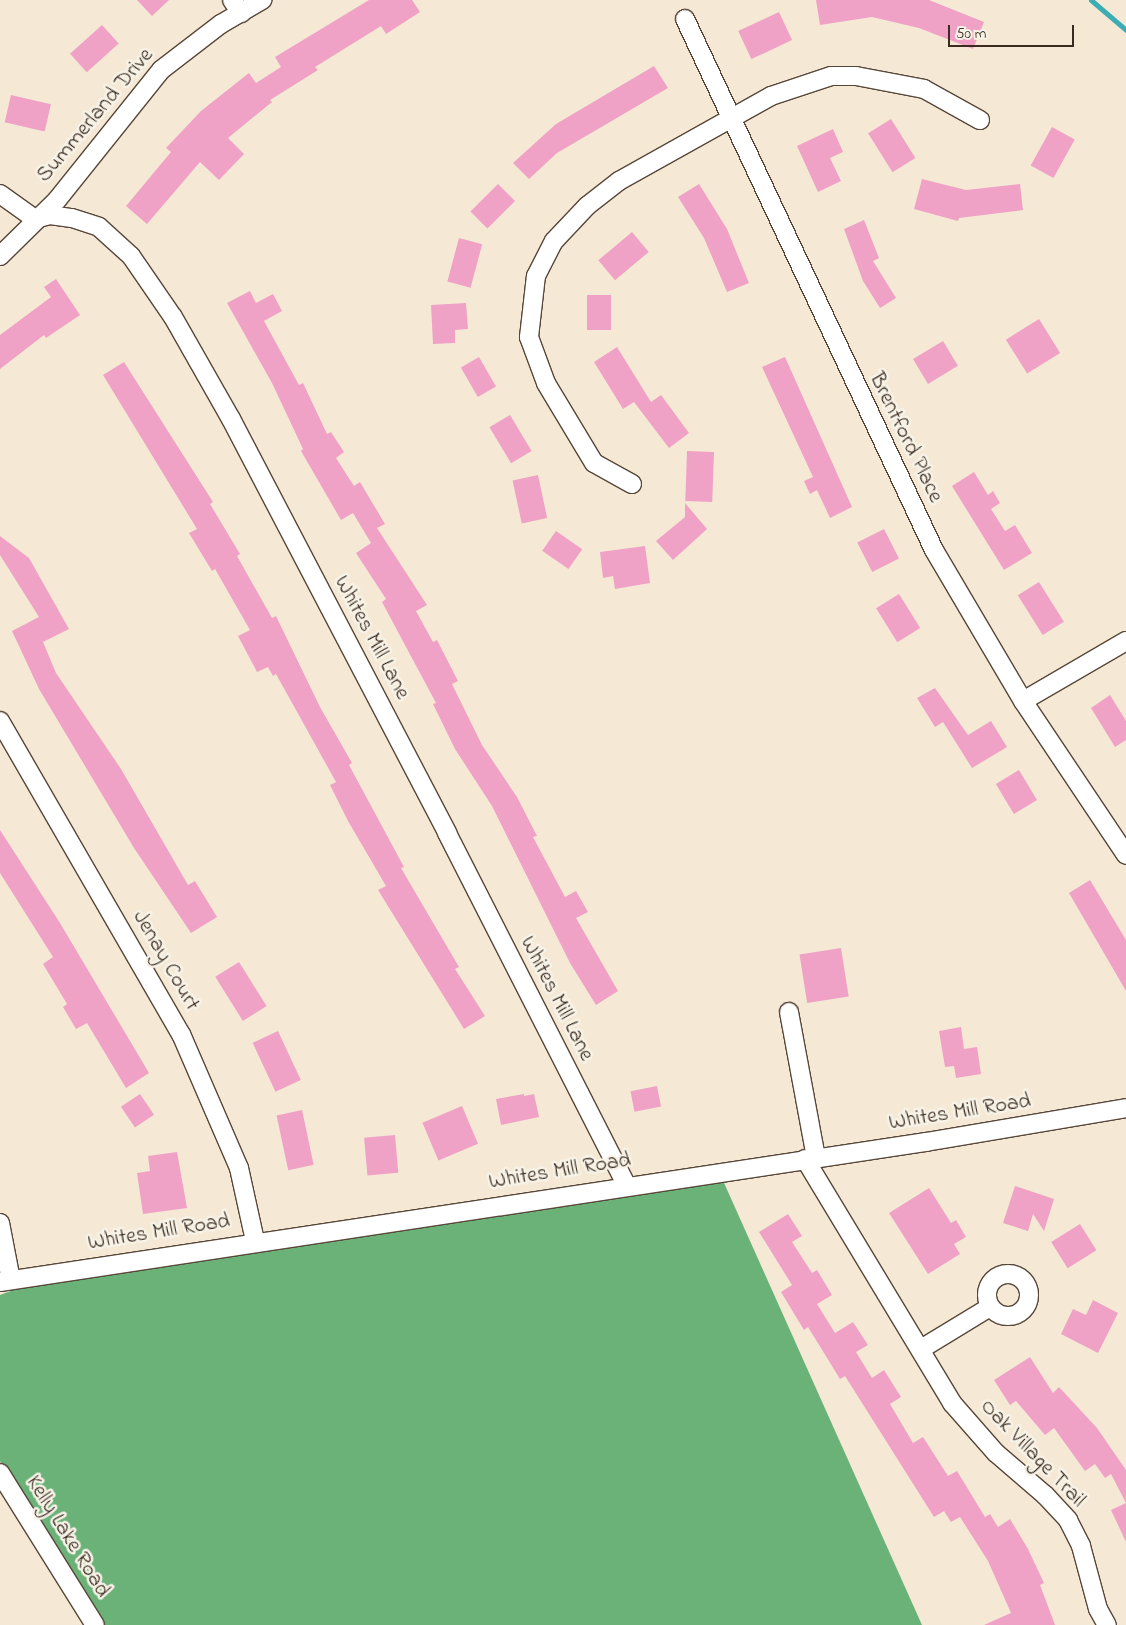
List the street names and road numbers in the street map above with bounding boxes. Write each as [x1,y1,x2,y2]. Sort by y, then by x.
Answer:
street label: Summerland Drive [32,43,160,189]
street label: Brentford Place [862,369,948,507]
street label: Whites Mill Lane [327,572,415,704]
street label: Jenay Court [126,906,204,1016]
street label: Whites Mill Lane [513,932,599,1066]
street label: Whites Mill Road [887,1089,1033,1137]
street label: Whites Mill Road [487,1148,633,1196]
street label: Whites Mill Road [86,1209,232,1257]
street label: Oak Village Trail [974,1394,1090,1514]
street label: Kelly Lake Road [19,1471,115,1603]

